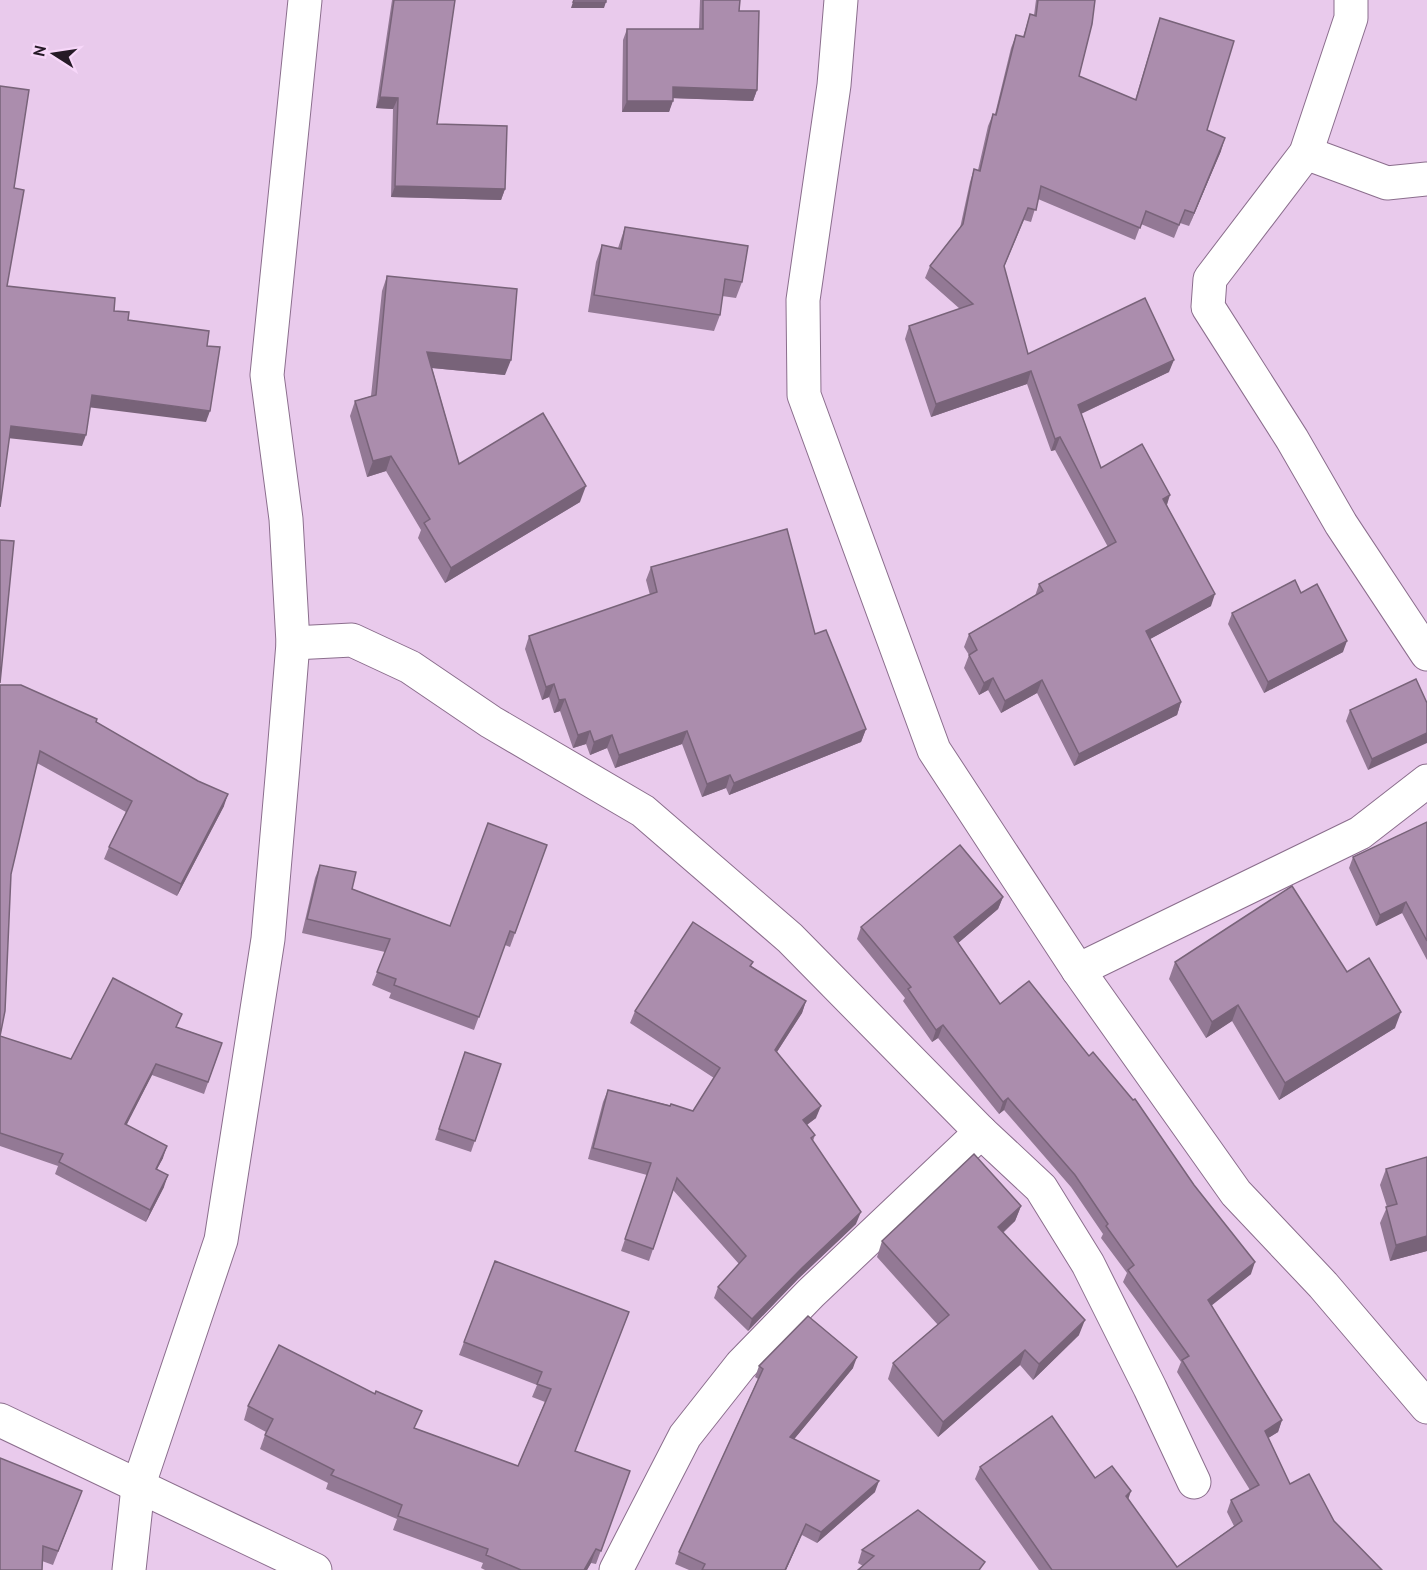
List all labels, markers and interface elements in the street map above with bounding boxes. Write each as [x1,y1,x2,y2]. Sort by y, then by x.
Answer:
north arrow [24,24,84,84]
text: N [28,44,50,58]

